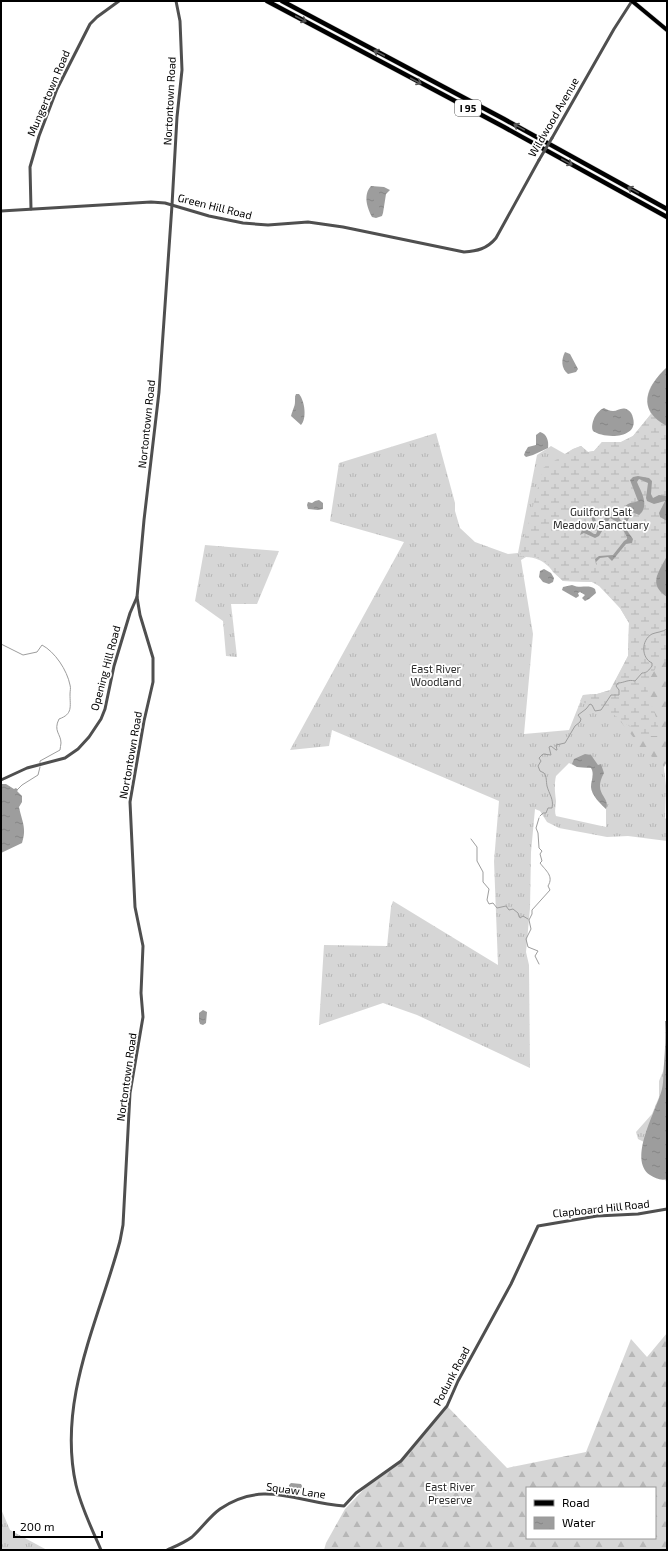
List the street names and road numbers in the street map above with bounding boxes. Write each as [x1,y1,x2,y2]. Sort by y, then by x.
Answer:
street label: Mungertown Road [24,48,72,138]
street label: Nortontown Road [160,56,178,146]
street label: Wildwood Avenue [525,75,581,159]
road number: I 95 [455,100,481,116]
street label: Green Hill Road [177,191,253,221]
street label: Nortontown Road [135,379,157,469]
street label: Opening Hill Road [87,624,123,712]
street label: Nortontown Road [116,710,144,800]
street label: Nortontown Road [113,1032,139,1122]
street label: Clapboard Hill Road [552,1196,650,1220]
street label: Podunk Road [430,1344,472,1408]
street label: Squaw Lane [265,1479,327,1501]

